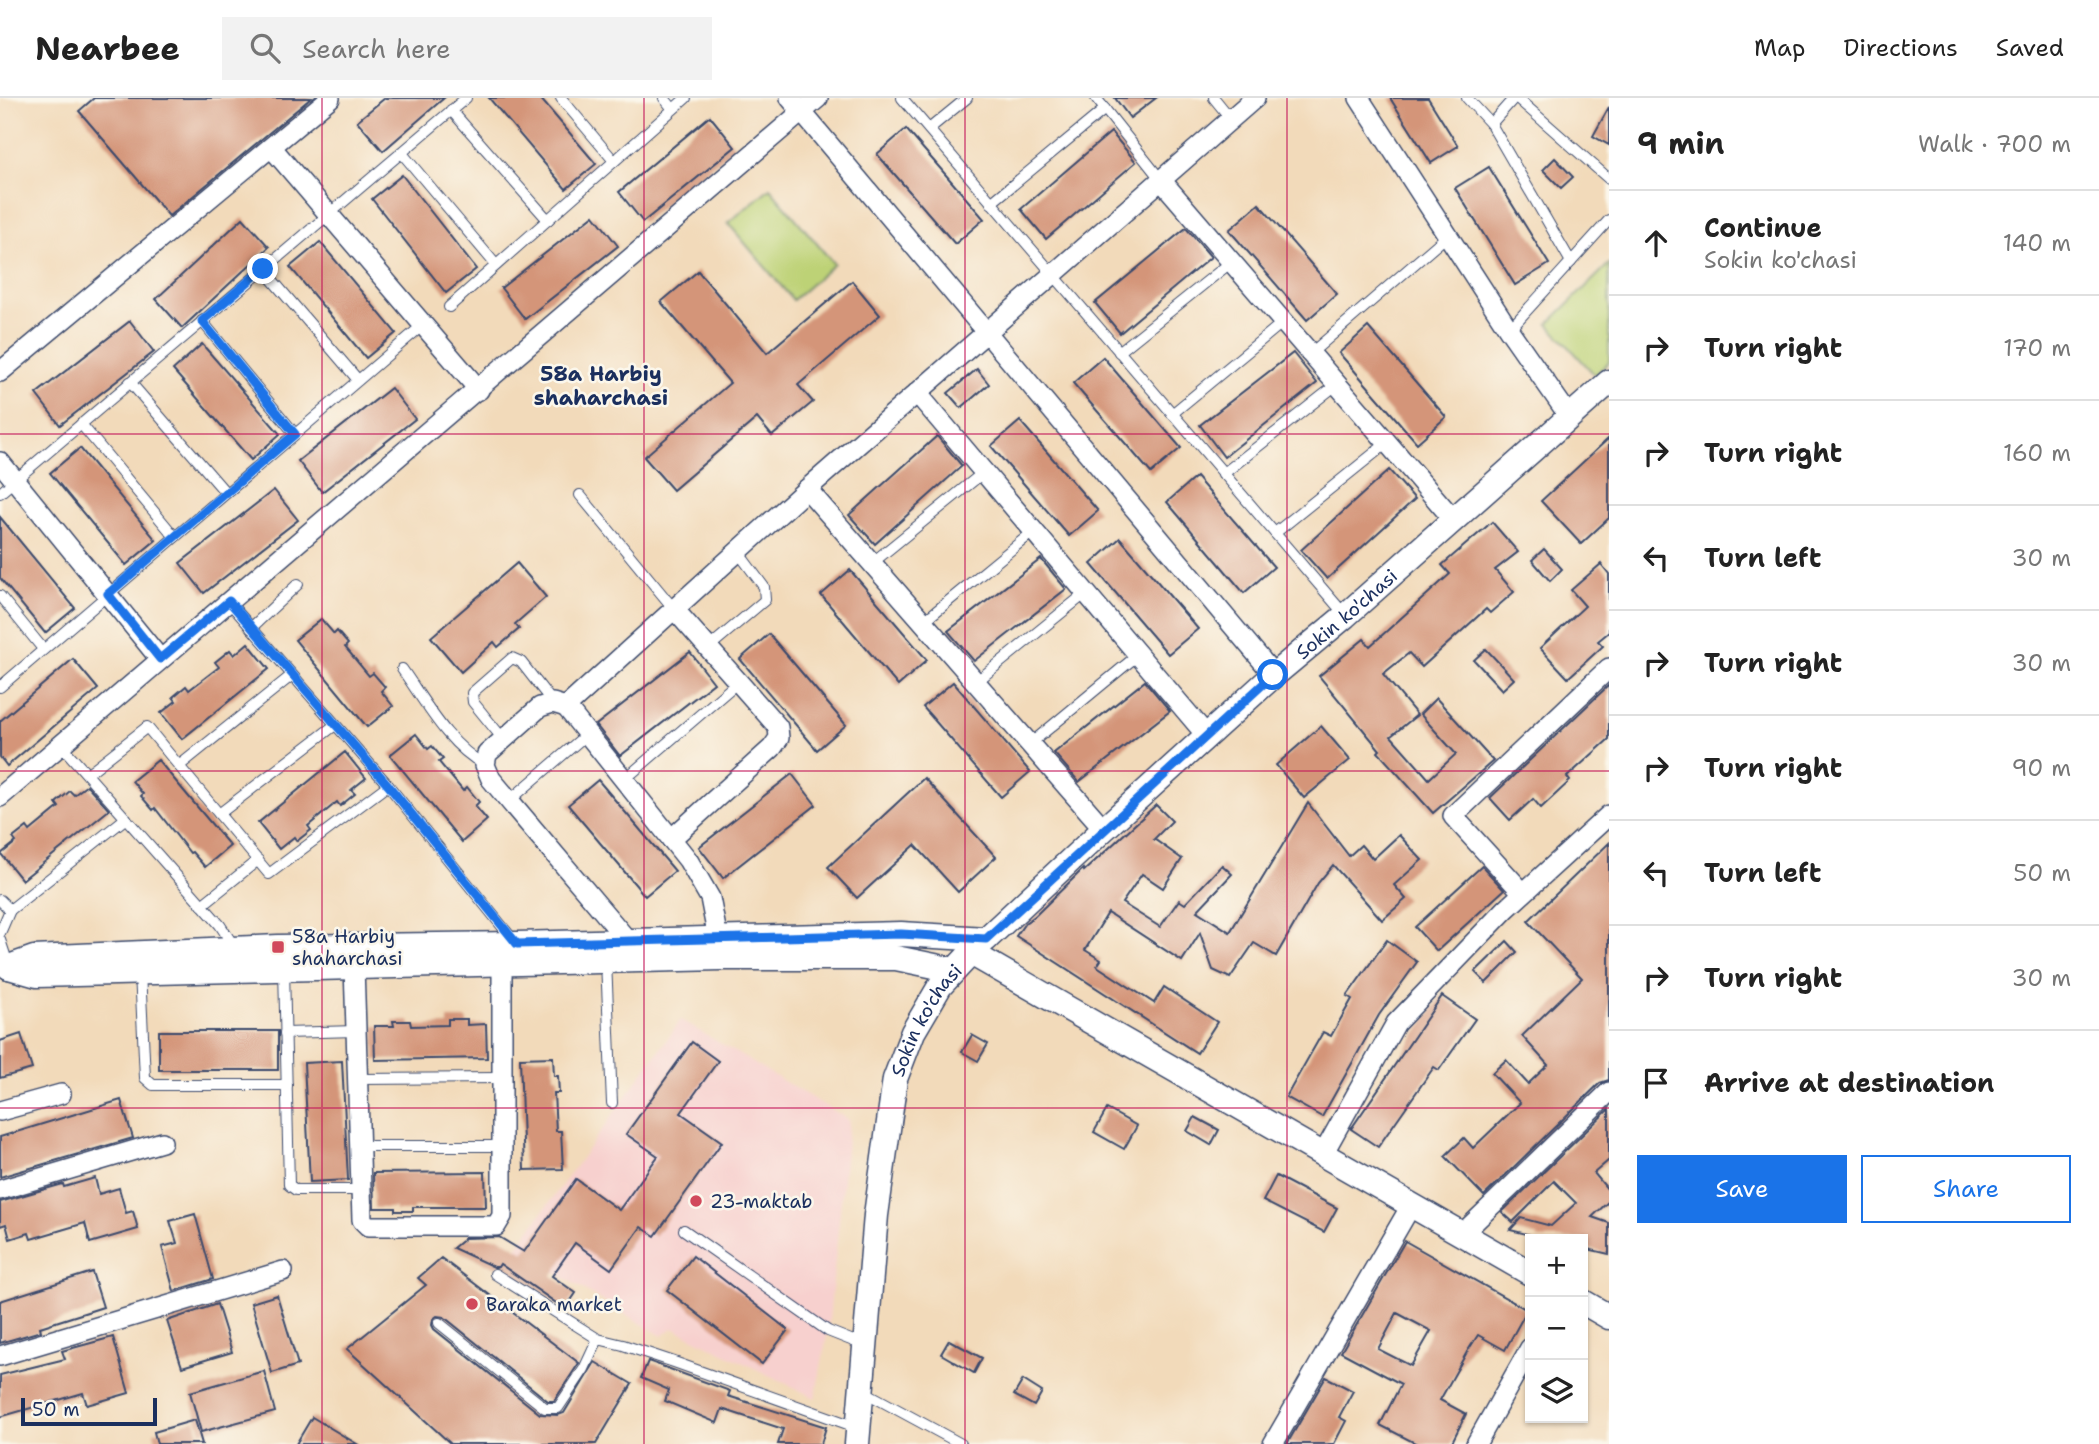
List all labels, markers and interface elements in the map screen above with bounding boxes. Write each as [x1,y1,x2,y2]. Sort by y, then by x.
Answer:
search box [222,17,712,80]
text: Nearbee [35,26,180,71]
icon: search [246,29,284,67]
text: Search here [302,31,451,66]
text: Map [1754,32,1805,64]
text: Directions [1843,32,1958,64]
text: Saved [1996,32,2064,64]
text: 9 min [1637,123,1724,164]
text: Walk · 700 m [1918,129,2071,159]
text: Continue [1704,210,1822,245]
icon: ahead [1637,224,1675,262]
text: 140 m [2003,228,2071,258]
text: Sokin ko'chasi [1704,245,1857,275]
route end [247,253,278,284]
icon: right [1637,329,1675,367]
text: Turn right [1704,330,1842,365]
text: 170 m [2003,333,2071,363]
district label: 58a Harbiy shaharchasi [534,360,668,412]
icon: right [1637,434,1675,472]
text: Turn right [1704,435,1842,470]
text: 160 m [2003,438,2071,468]
icon: left [1637,539,1675,577]
text: Turn left [1704,540,1821,575]
text: 30 m [2012,543,2071,573]
street label: Sokin ko'chasi [1291,563,1403,665]
icon: right [1637,644,1675,682]
text: Turn right [1704,645,1842,680]
text: 30 m [2012,648,2071,678]
route start [1257,659,1288,690]
icon: right [1637,749,1675,787]
text: Turn right [1704,750,1842,785]
text: 90 m [2011,753,2071,783]
icon: left [1637,854,1675,892]
text: Turn left [1704,855,1821,890]
text: 50 m [2013,858,2071,888]
place label: 58a Harbiy shaharchasi [292,924,403,971]
marker: 58a Harbiy shaharchasi [270,939,286,955]
street label: Sokin ko'chasi [885,959,968,1080]
icon: right [1637,959,1675,997]
text: Turn right [1704,960,1842,995]
text: 30 m [2012,963,2071,993]
icon: arrive [1637,1064,1675,1102]
text: Arrive at destination [1704,1065,1994,1100]
button: Save [1637,1155,1847,1223]
button: Share [1861,1155,2071,1223]
place label: 23-maktab [710,1189,812,1214]
marker: 23-maktab [688,1193,704,1209]
map controls [1525,1234,1588,1423]
button: + [1525,1234,1588,1297]
place label: Baraka market [486,1292,622,1317]
marker: Baraka market [464,1296,480,1312]
button: − [1525,1297,1588,1360]
button: layers [1525,1360,1588,1423]
scale bar [21,1395,158,1427]
text: 50 m [32,1397,80,1422]

